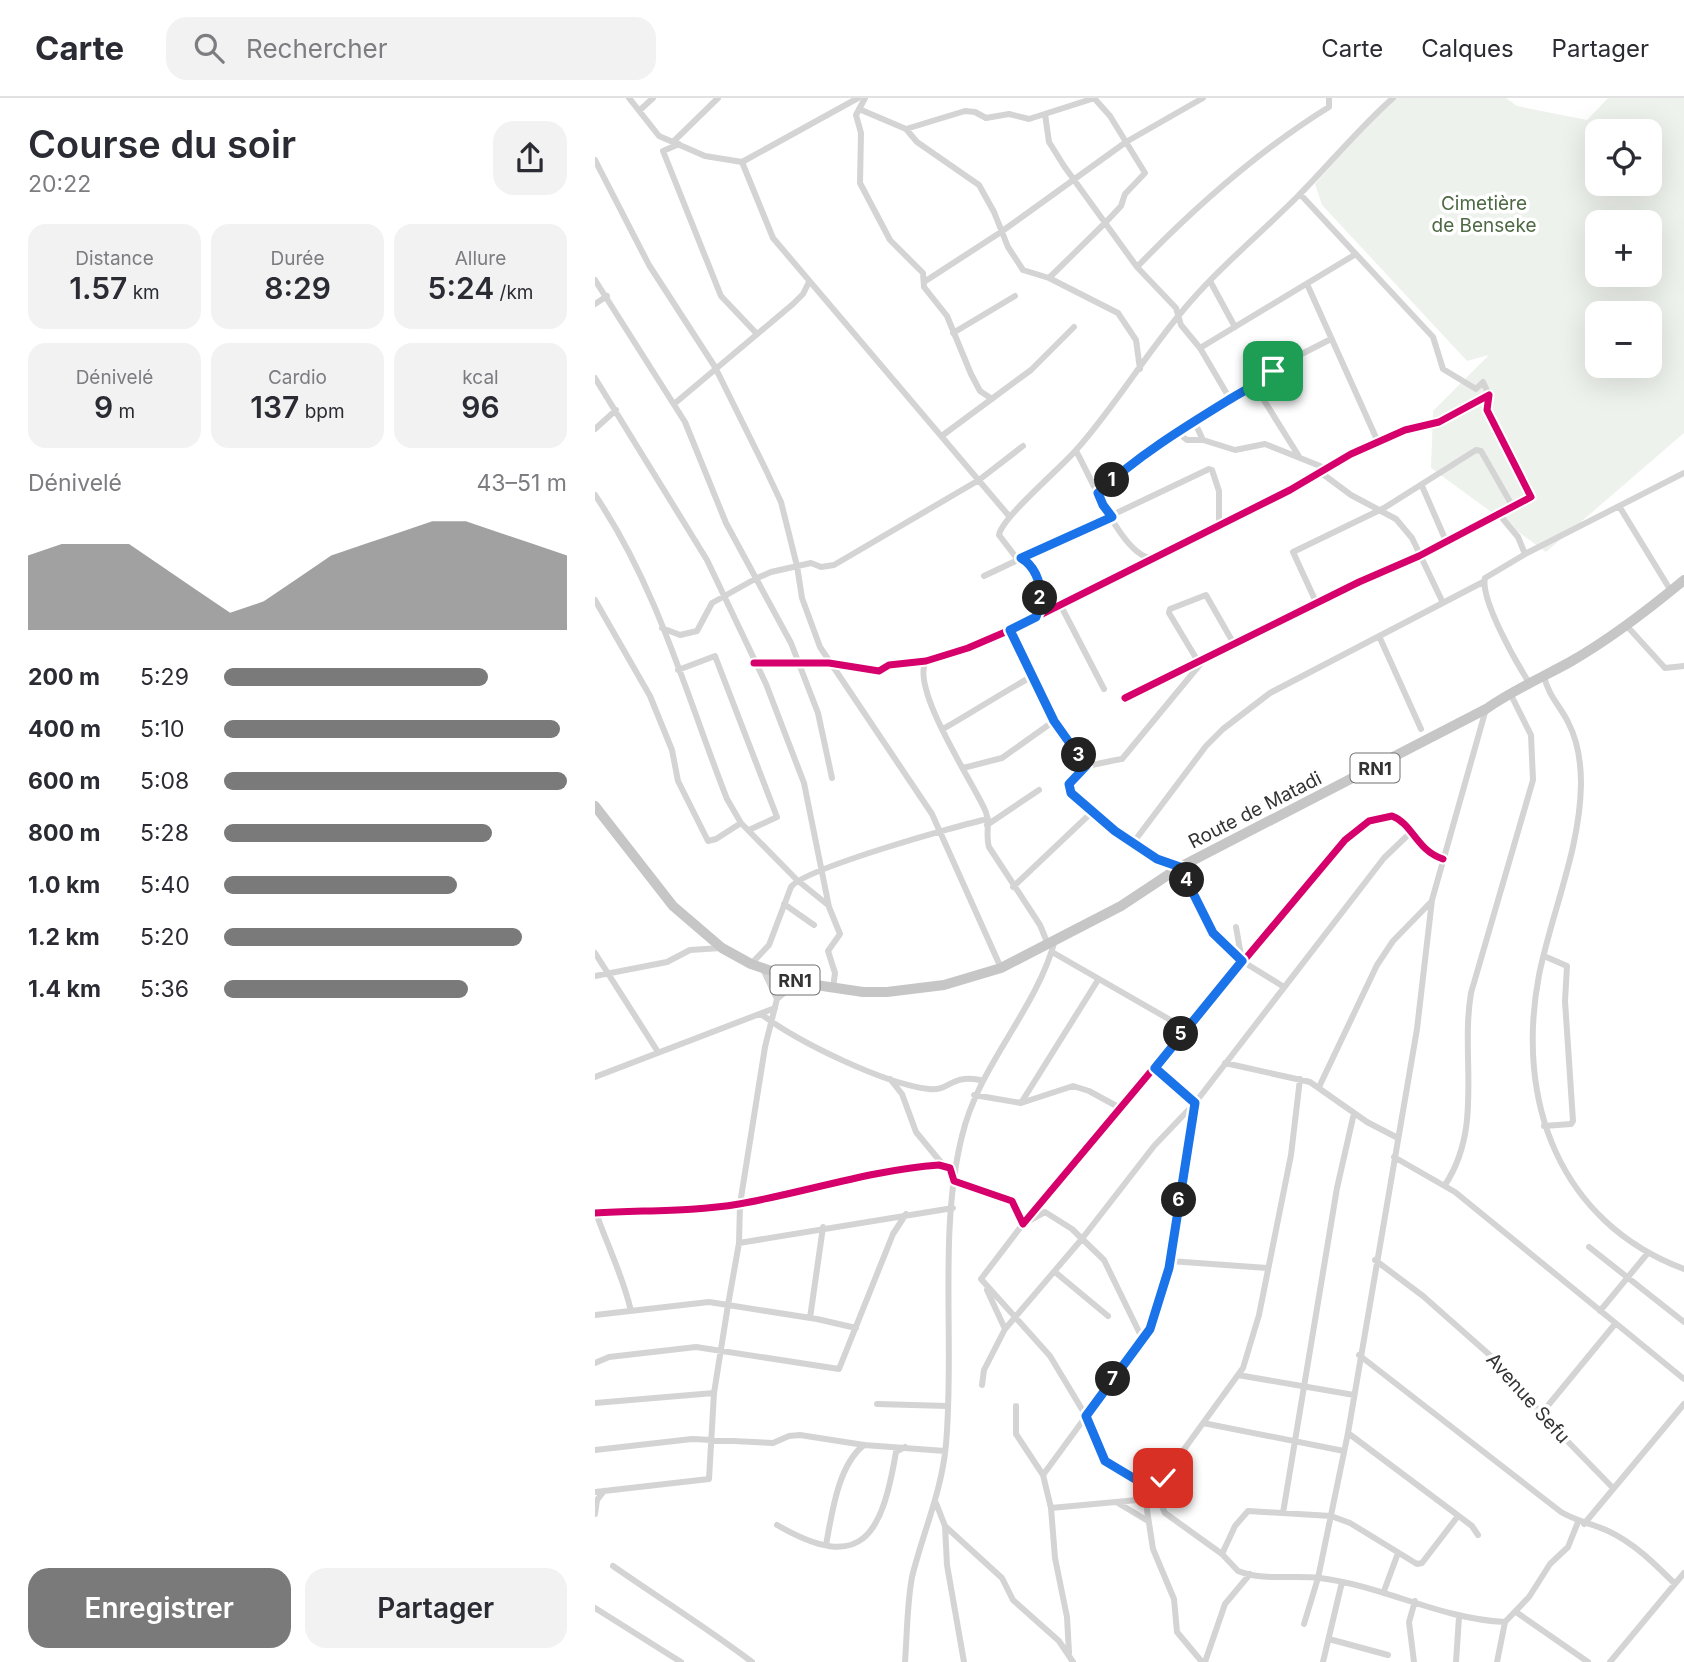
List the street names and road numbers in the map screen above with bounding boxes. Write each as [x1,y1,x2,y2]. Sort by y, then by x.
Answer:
road number: RN1 [1351,754,1399,782]
street label: Route de Matadi [1185,767,1325,853]
road number: RN1 [771,966,819,995]
street label: Avenue Sefu [1481,1348,1575,1448]

